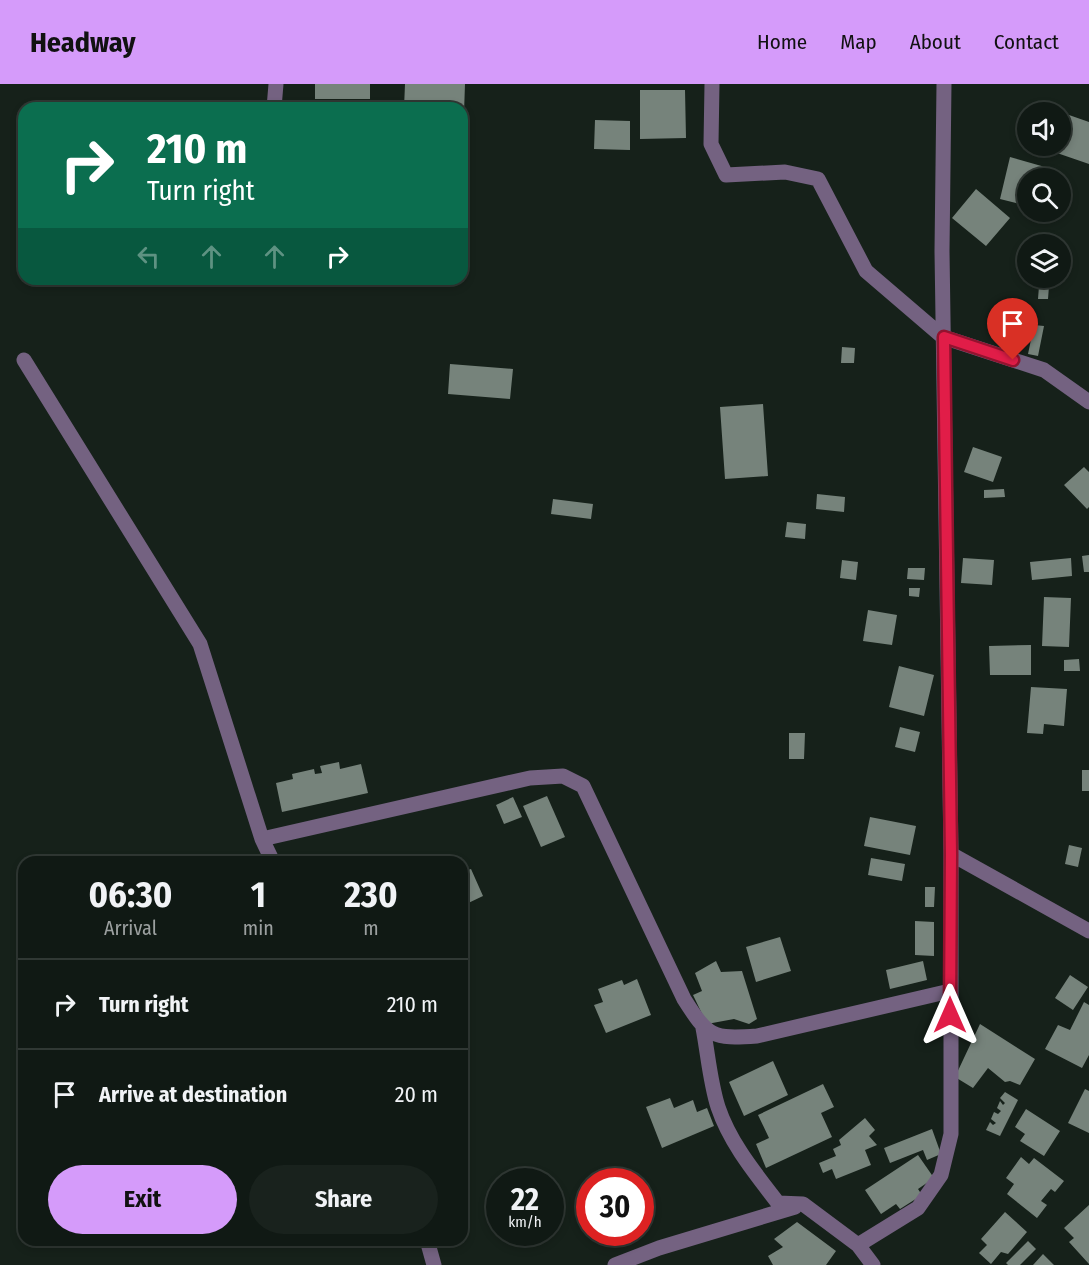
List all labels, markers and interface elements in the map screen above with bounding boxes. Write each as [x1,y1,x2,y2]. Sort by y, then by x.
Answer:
text: Headway [30,26,136,59]
text: Home [757,29,807,55]
text: Map [840,29,877,55]
text: About [910,29,961,55]
text: Contact [994,29,1059,55]
map controls [1017,102,1071,288]
button: sound [1017,102,1071,156]
text: 210 m [147,124,247,174]
icon: right [48,126,126,204]
button: search [1017,168,1071,222]
text: Turn right [147,175,255,207]
button: layers [1017,234,1071,288]
icon: left [132,240,165,273]
icon: ahead [195,240,228,273]
icon: ahead [258,240,291,273]
icon: right [321,240,354,273]
pin [987,298,1038,360]
icon: arrive [996,307,1029,340]
text: 06:30 [88,873,172,917]
text: 1 [251,873,266,917]
text: 230 [344,873,398,917]
text: Arrival [104,916,157,940]
text: min [243,916,274,940]
text: m [363,916,379,940]
position arrow [918,983,982,1047]
icon: right [48,988,81,1021]
text: Turn right [99,991,188,1018]
text: 210 m [387,991,438,1018]
icon: arrive [48,1078,81,1111]
text: Arrive at destination [99,1081,287,1108]
text: 20 m [395,1081,438,1108]
button: Exit [48,1165,237,1234]
button: Share [249,1165,438,1234]
speed limit sign: 30 [576,1168,654,1246]
text: 22 [511,1182,539,1218]
text: km/h [508,1213,542,1231]

